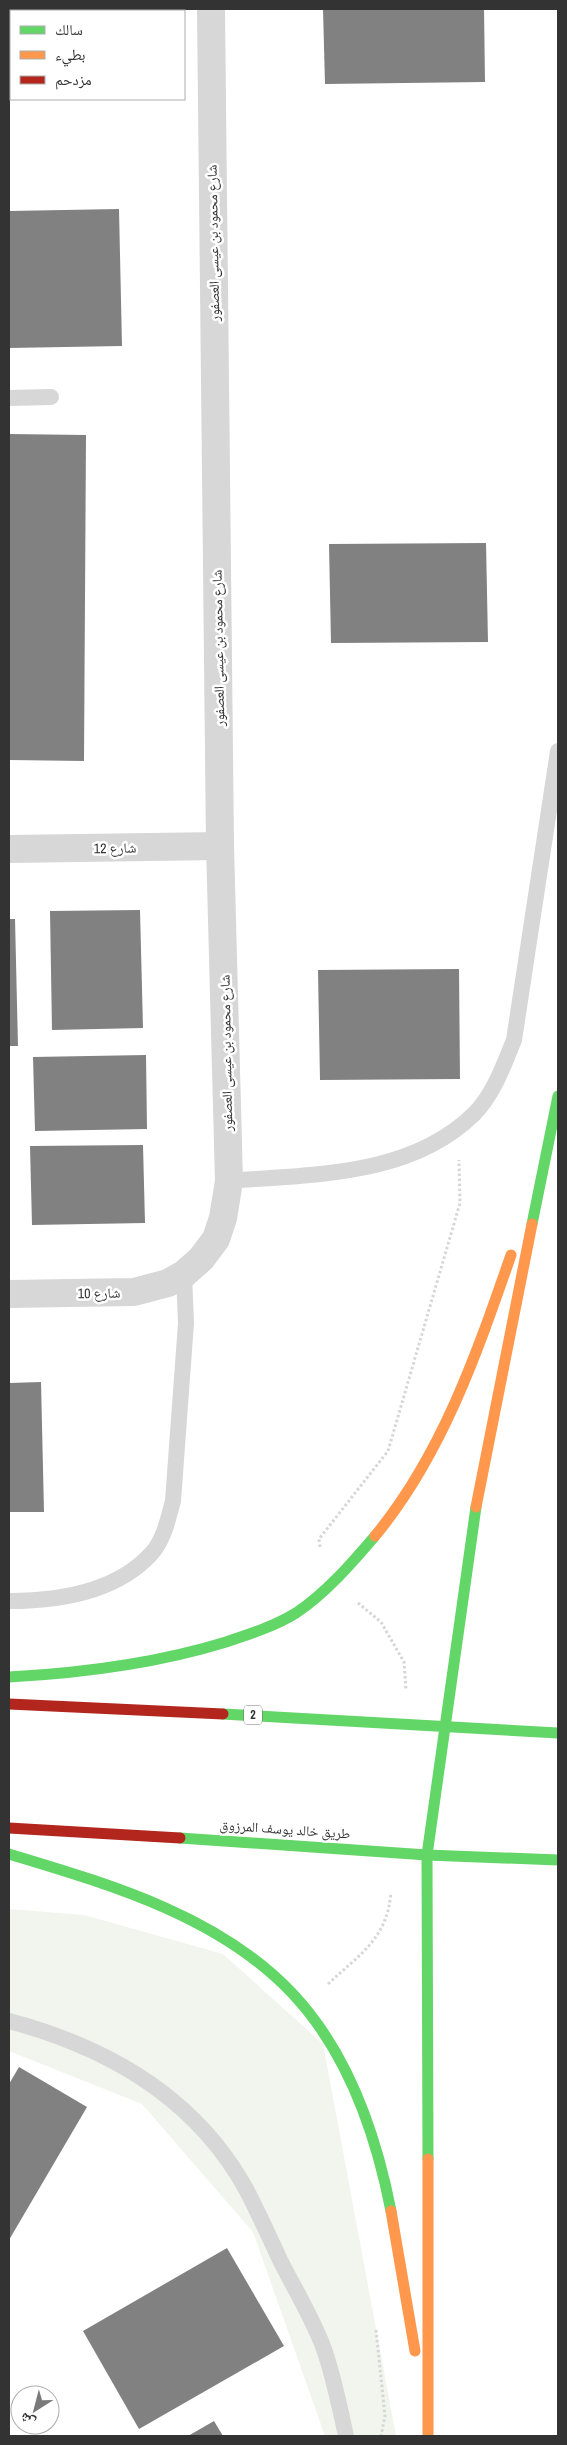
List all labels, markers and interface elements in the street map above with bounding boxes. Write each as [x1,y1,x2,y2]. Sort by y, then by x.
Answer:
legend [10,10,185,100]
text: سالك [55,19,83,40]
text: بطيء [55,44,85,67]
text: مزدحم [55,69,92,90]
street label: شارع محمود بن عيسى العصفور [203,165,224,322]
street label: شارع محمود بن عيسى العصفور [208,570,229,727]
street label: شارع 12 [94,839,136,858]
street label: شارع محمود بن عيسى العصفور [216,975,237,1132]
street label: شارع 10 [78,1284,120,1303]
road number: 2 [244,1706,262,1724]
street label: طريق خالد يوسف المرزوق [219,1815,351,1844]
north arrow [10,2385,60,2435]
text: ش [16,2409,39,2432]

